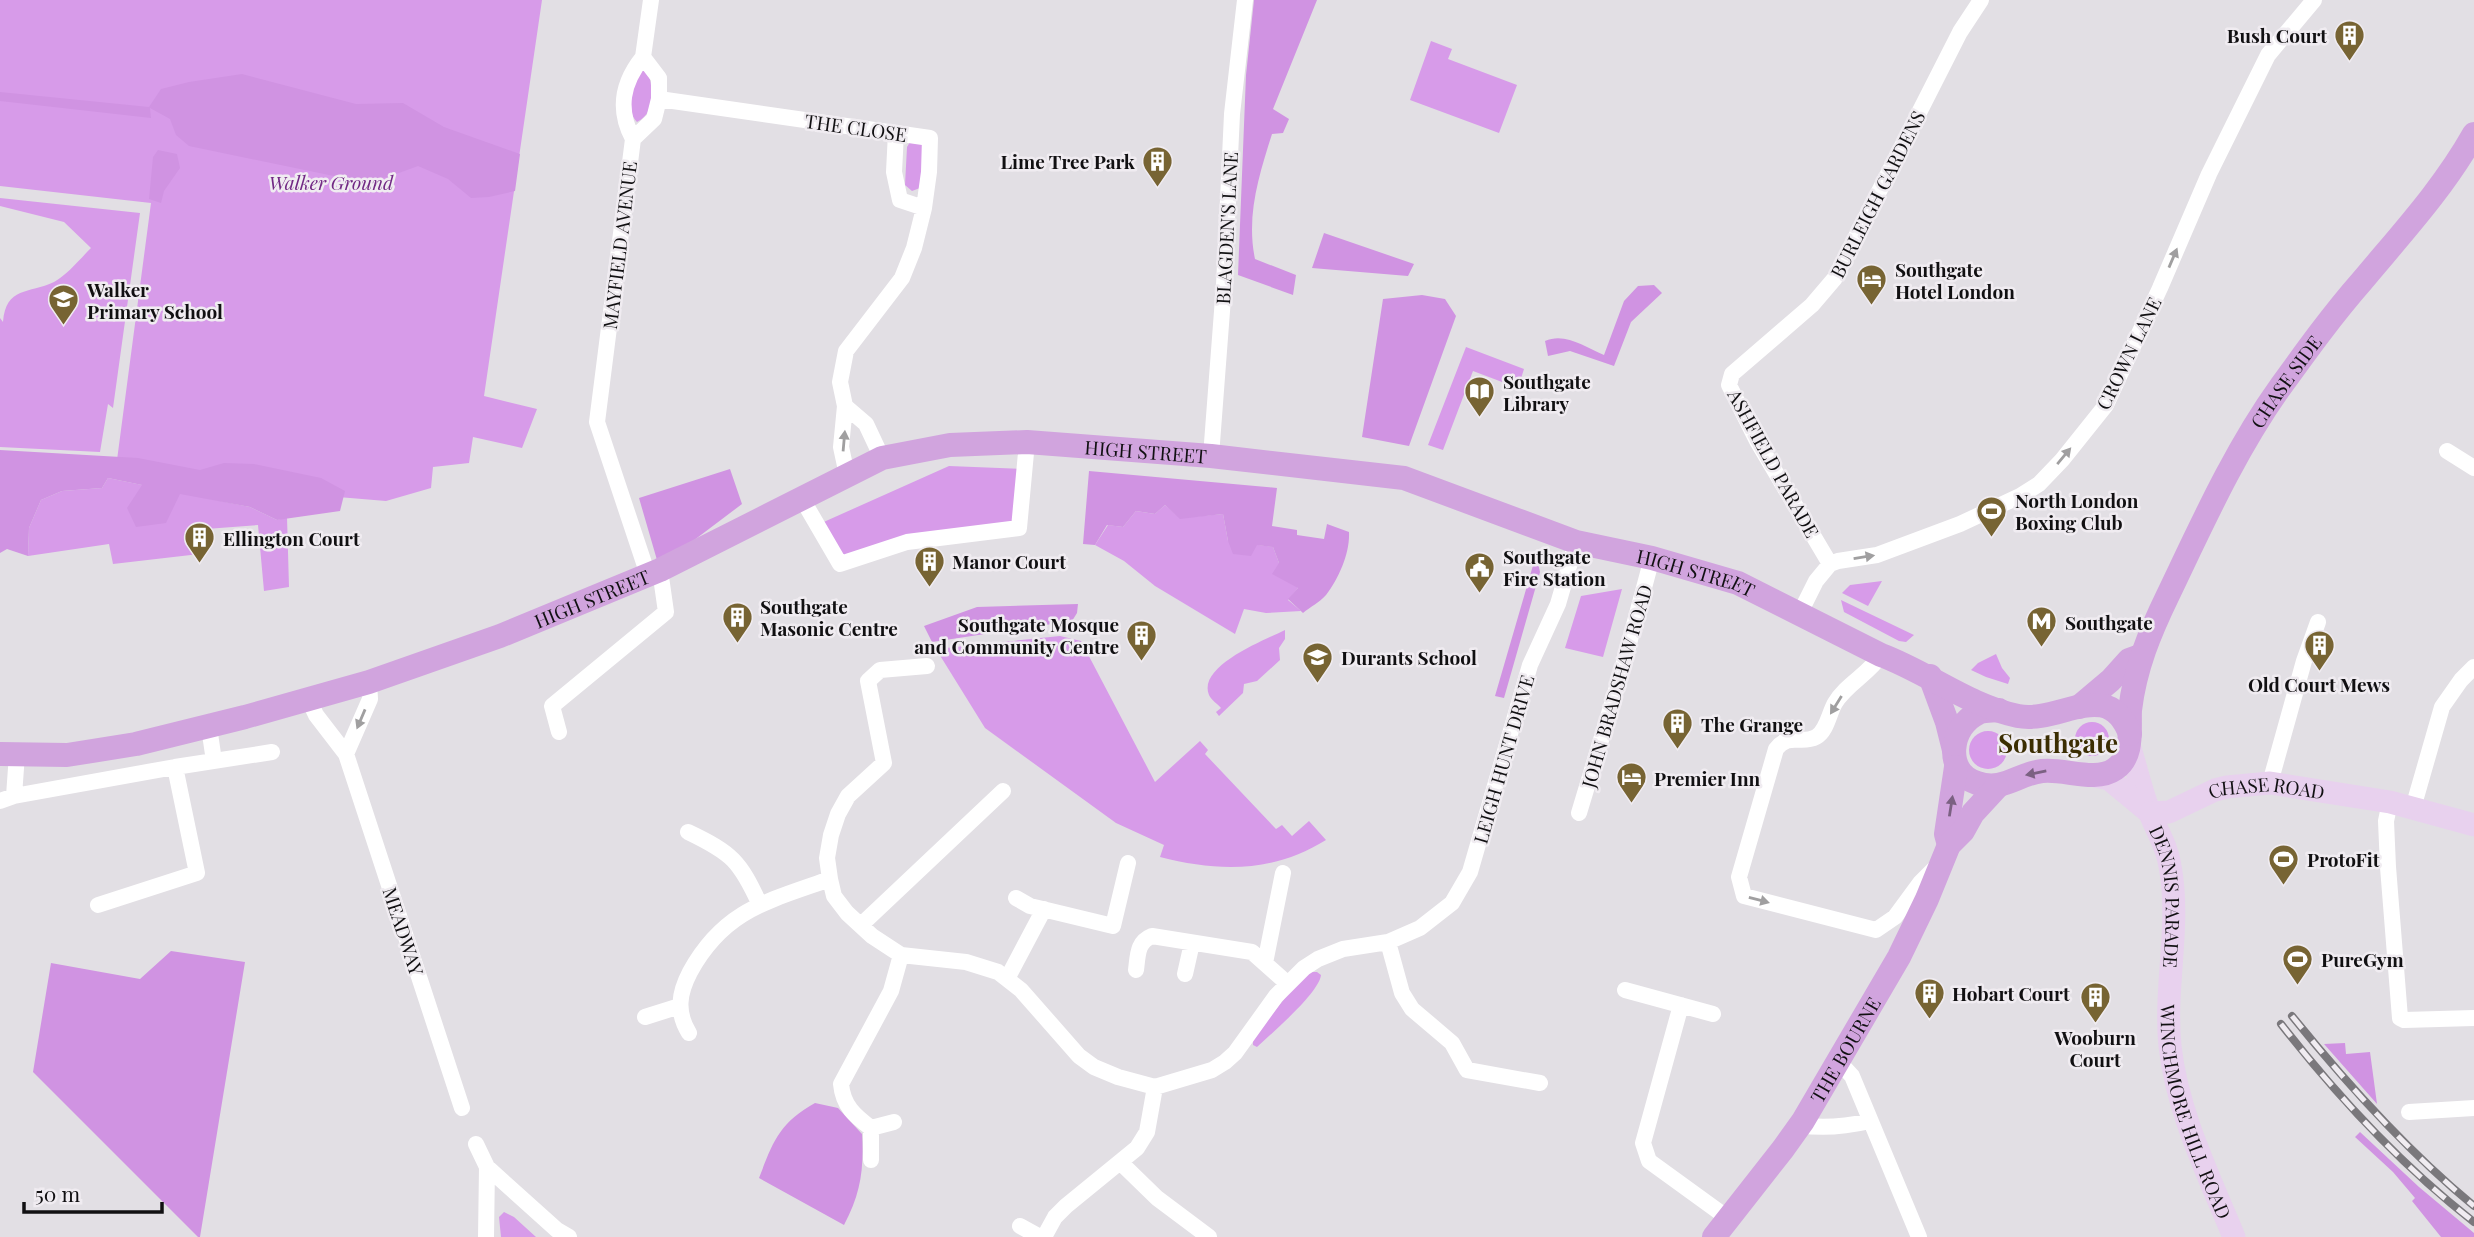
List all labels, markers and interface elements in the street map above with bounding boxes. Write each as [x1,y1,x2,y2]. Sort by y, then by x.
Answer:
building icon: Bush Court [2333,18,2367,62]
place label: Bush Court [2227,22,2327,48]
street label: BURLEIGH GARDENS [1824,106,1930,282]
street label: THE CLOSE [803,107,909,147]
building icon: Lime Tree Park [1141,144,1175,188]
place label: Lime Tree Park [1000,148,1136,174]
street label: BLAGDEN'S LANE [1209,151,1243,305]
street label: MAYFIELD AVENUE [596,159,642,331]
park label: Walker Ground [269,169,394,195]
one-way arrow [2167,248,2179,268]
place label: Southgate Hotel London [1895,256,2015,304]
hotel icon: Southgate Hotel London [1855,263,1889,307]
place label: Walker Primary School [86,276,223,324]
school or university icon: Walker Primary School [47,283,81,327]
street label: CROWN LANE [2089,292,2167,414]
street label: CHASE SIDE [2244,330,2327,433]
place label: Southgate Library [1503,368,1591,416]
library icon: Southgate Library [1463,375,1497,419]
street label: ASHFIELD PARADE [1722,383,1826,542]
one-way arrow [839,430,850,452]
street label: HIGH STREET [1084,433,1208,469]
one-way arrow [2056,448,2071,465]
place label: North London Boxing Club [2015,487,2139,535]
sports icon: North London Boxing Club [1975,494,2009,538]
building icon: Ellington Court [183,521,217,565]
place label: Ellington Court [223,525,360,551]
street label: HIGH STREET [1635,542,1760,603]
place label: Southgate Fire Station [1503,543,1606,591]
building icon: Manor Court [912,544,946,588]
place label: Manor Court [952,548,1066,574]
public building icon: Southgate Fire Station [1463,550,1497,594]
one-way arrow [1853,551,1875,562]
street label: HIGH STREET [530,563,653,634]
street label: JOHN BRADSHAW ROAD [1574,581,1657,792]
place label: Southgate Masonic Centre [760,593,898,641]
building icon: Southgate Masonic Centre [720,600,754,644]
metro station icon: Southgate [2025,605,2059,649]
place label: Southgate [2065,609,2153,635]
place label: Southgate Mosque and Community Centre [914,611,1119,659]
building icon: Southgate Mosque and Community Centre [1125,618,1159,662]
building icon: Old Court Mews [2302,628,2336,672]
school or university icon: Durants School [1301,640,1335,684]
place label: Durants School [1341,644,1477,670]
place label: Old Court Mews [2248,671,2390,697]
street label: LEIGH HUNT DRIVE [1466,672,1540,846]
one-way arrow [1830,695,1842,714]
building icon: The Grange [1661,707,1695,751]
one-way arrow [355,709,367,729]
place label: The Grange [1701,711,1803,737]
district label: Southgate [1998,725,2118,760]
hotel icon: Premier Inn [1614,761,1648,805]
place label: Premier Inn [1654,765,1761,791]
one-way arrow [2025,768,2047,779]
street label: CHASE ROAD [2203,770,2327,805]
one-way arrow [1946,795,1957,817]
street label: DENNIS PARADE [2144,821,2187,969]
sports icon: ProtoFit [2267,842,2301,886]
place label: ProtoFit [2307,846,2380,872]
street label: MEADWAY [377,883,431,979]
one-way arrow [1748,895,1770,906]
sports icon: PureGym [2281,942,2315,986]
place label: PureGym [2321,946,2404,972]
building icon: Hobart Court [1912,976,1946,1020]
place label: Hobart Court [1952,980,2070,1006]
building icon: Wooburn Court [2078,981,2112,1025]
street label: THE BOURNE [1804,992,1886,1107]
street label: WINCHMORE HILL ROAD [2156,1003,2238,1223]
place label: Wooburn Court [2053,1024,2136,1072]
scale bar [24,1170,163,1214]
text: 50 m [35,1179,81,1207]

